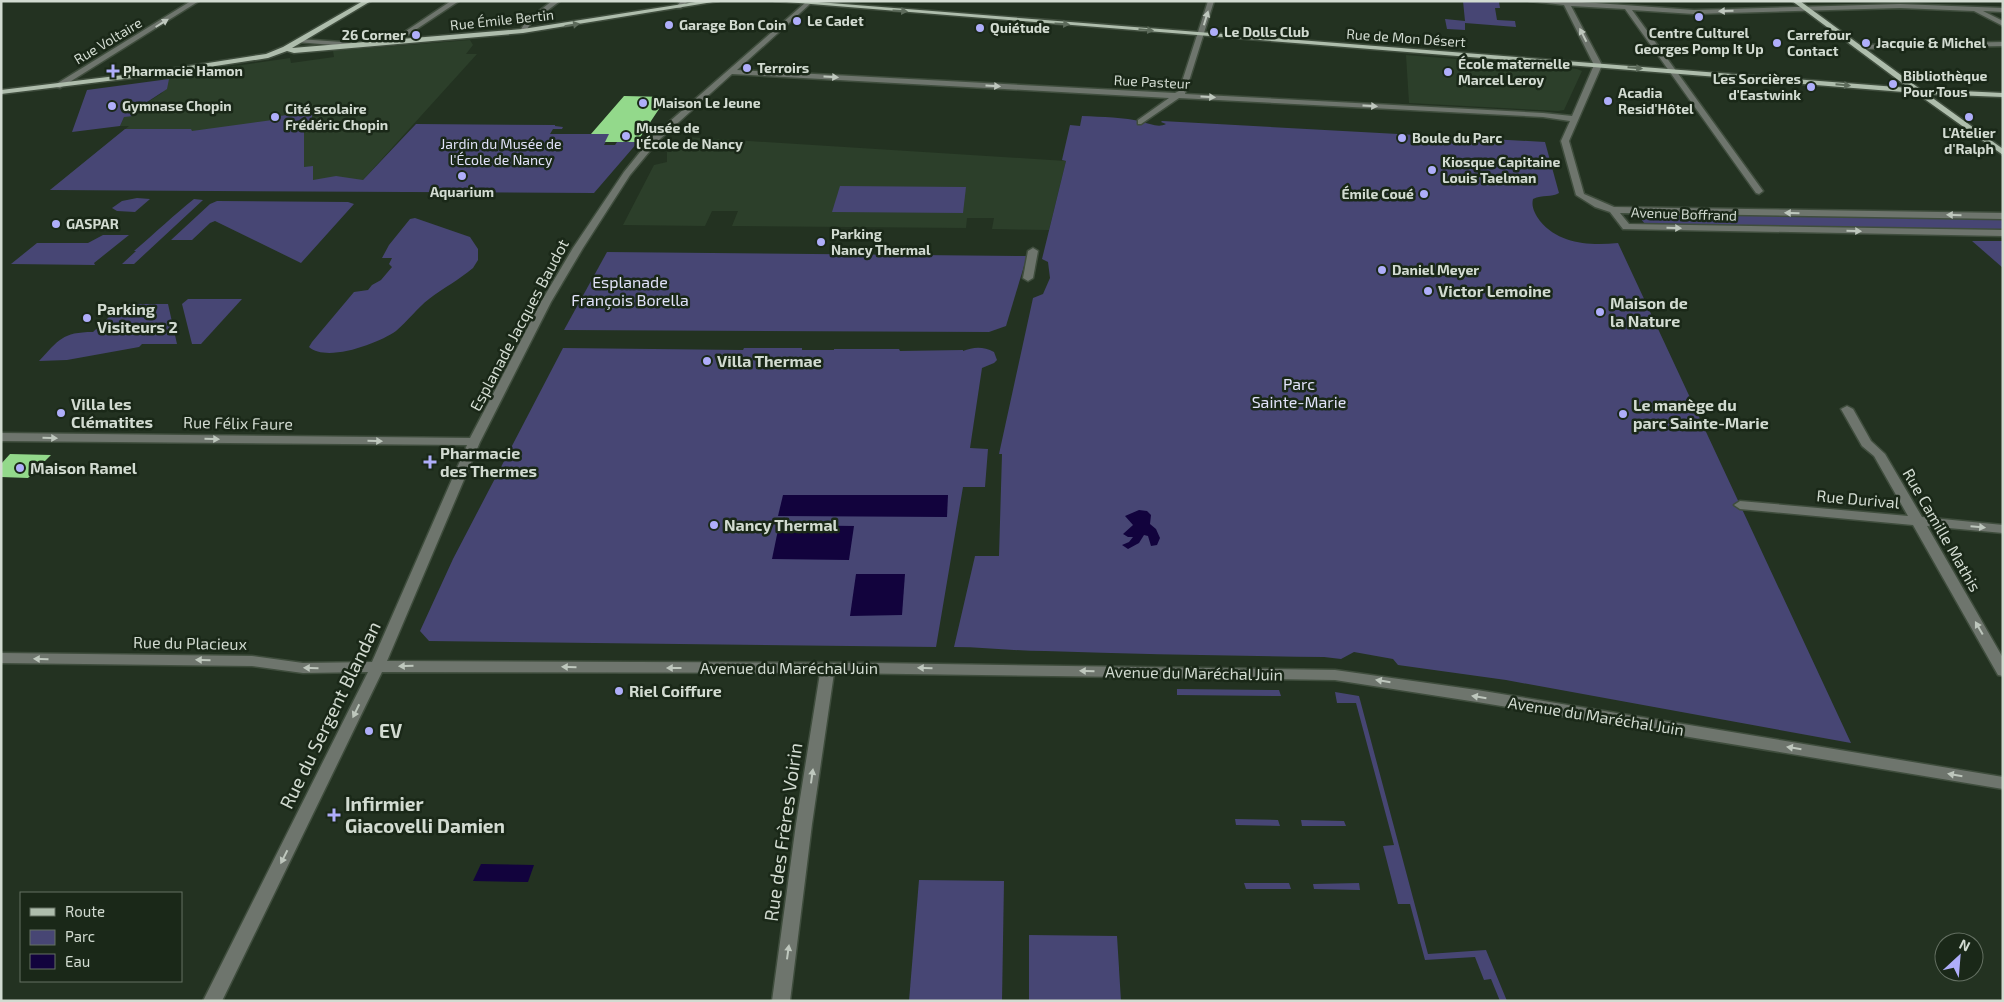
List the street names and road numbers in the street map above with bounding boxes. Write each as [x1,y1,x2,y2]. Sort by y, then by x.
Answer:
street label: Rue Émile Bertin [449,6,555,33]
street label: Rue Voltaire [71,14,145,68]
street label: Rue de Mon Désert [1346,25,1466,50]
street label: Rue Pasteur [1113,71,1191,92]
street label: Avenue Boffrand [1631,203,1737,224]
street label: Esplanade Jacques Baudot [465,236,572,414]
street label: Rue Félix Faure [183,412,293,433]
street label: Rue Camille Mathis [1899,465,1985,595]
street label: Rue Durival [1816,485,1901,512]
street label: Rue du Sergent Blandan [274,617,385,812]
street label: Rue du Placieux [133,632,248,653]
street label: Avenue du Maréchal Juin [700,658,878,677]
street label: Avenue du Maréchal Juin [1105,661,1283,684]
street label: Avenue du Maréchal Juin [1507,692,1685,739]
street label: Rue des Frères Voirin [759,741,806,923]

